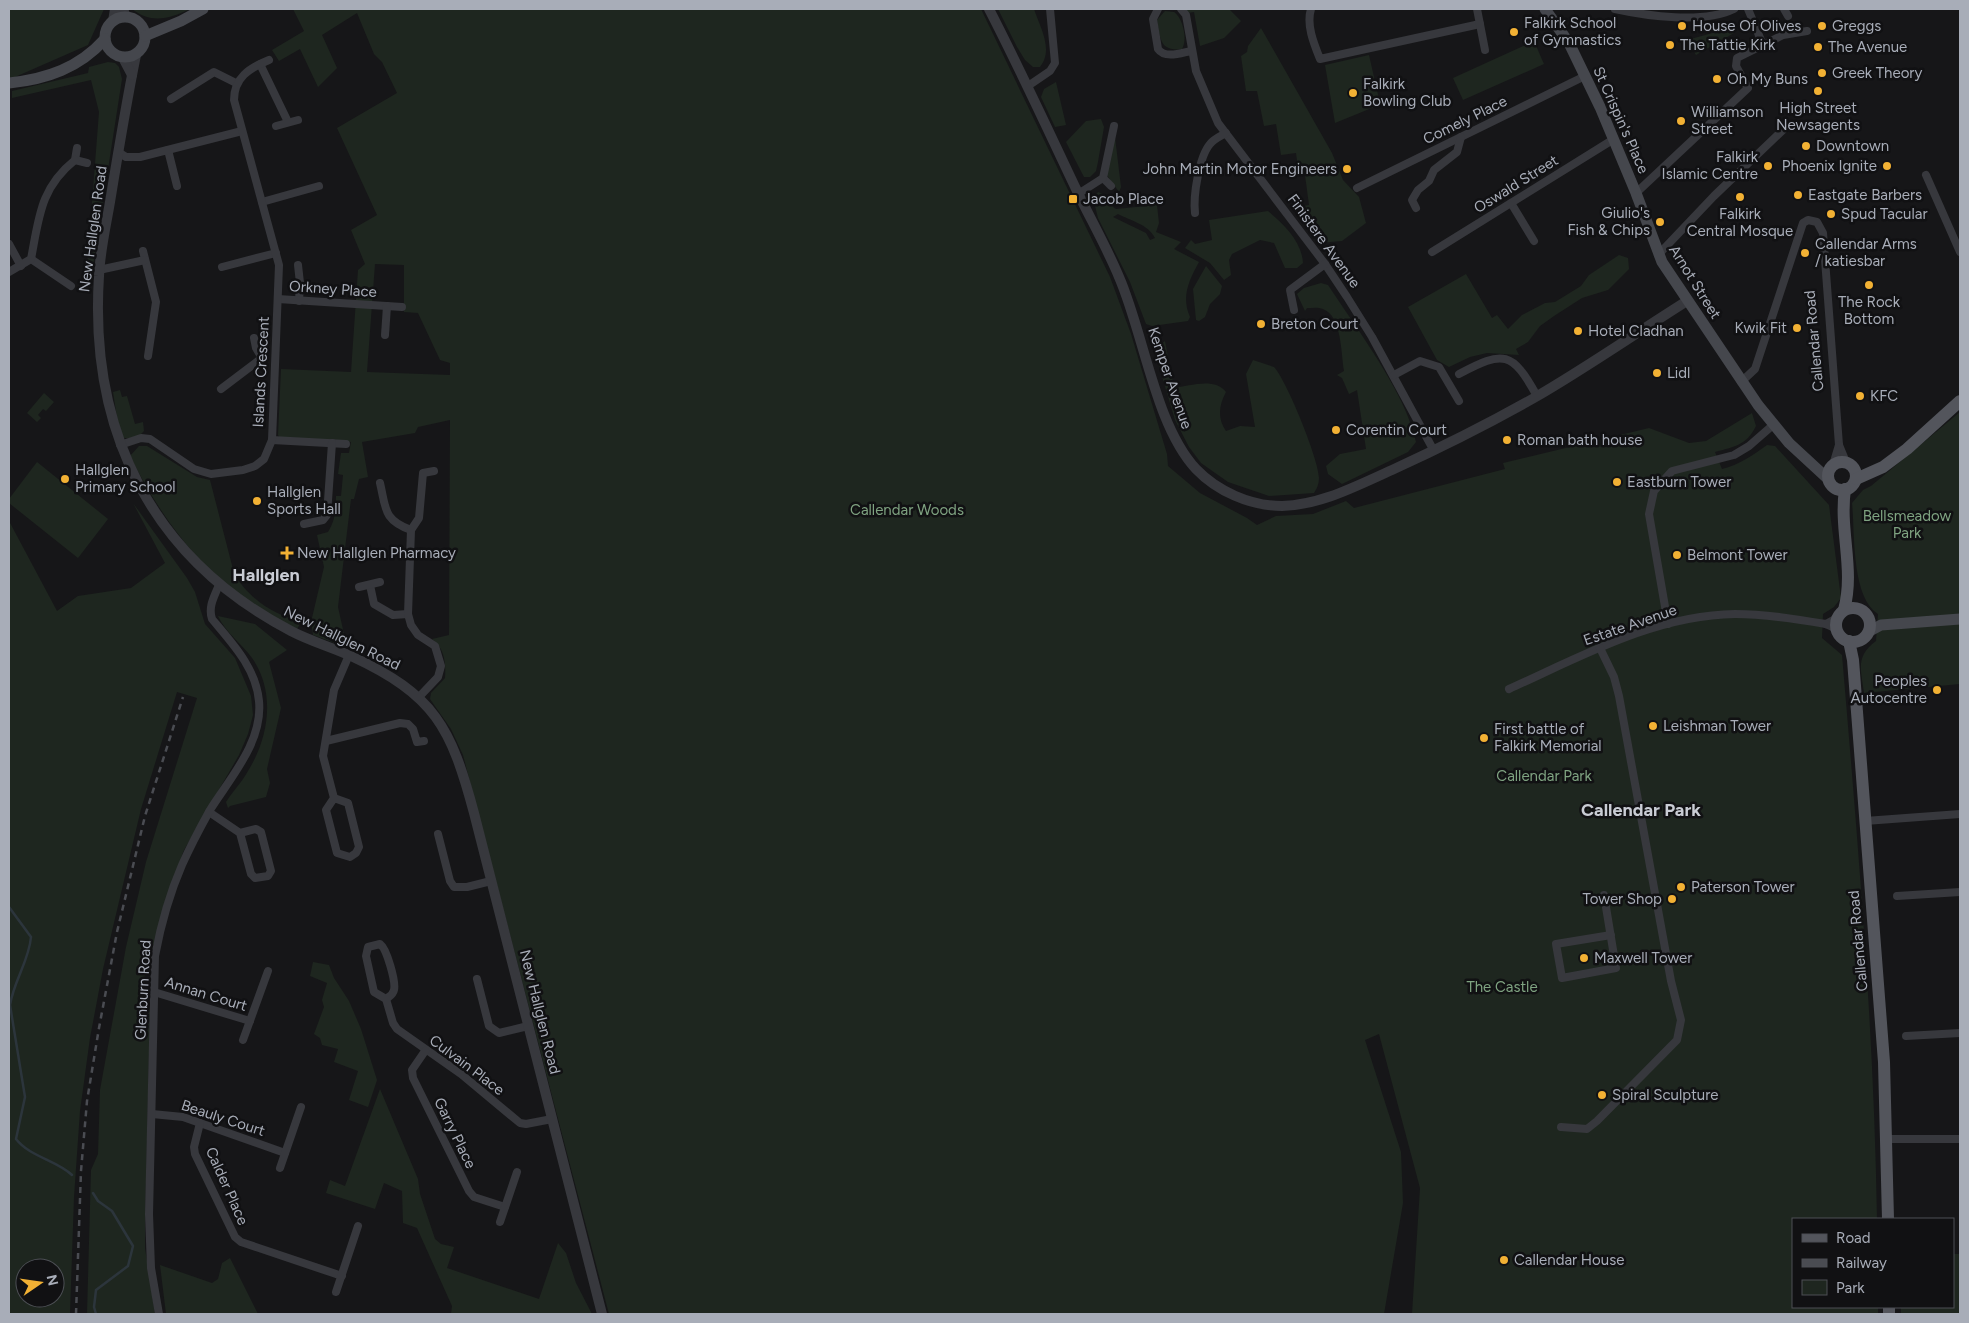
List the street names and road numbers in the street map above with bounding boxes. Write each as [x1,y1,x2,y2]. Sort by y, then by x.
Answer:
street label: St Crispin's Place [1589,64,1653,176]
street label: Comely Place [1420,92,1510,148]
street label: Oswald Street [1471,151,1562,217]
street label: New Hallglen Road [75,165,111,293]
street label: Finistere Avenue [1284,190,1364,292]
street label: Arnot Street [1665,242,1725,323]
street label: Orkney Place [289,277,377,301]
street label: Callendar Road [1801,290,1827,392]
street label: Islands Crescent [249,316,273,428]
street label: Kemper Avenue [1144,325,1196,431]
street label: Estate Avenue [1581,601,1679,649]
street label: New Hallglen Road [281,602,403,674]
street label: Callendar Road [1845,890,1871,992]
street label: Glenburn Road [131,940,155,1040]
street label: New Hallglen Road [516,948,564,1076]
street label: Annan Court [163,973,250,1015]
street label: Culvain Place [426,1031,508,1099]
street label: Garry Place [430,1095,480,1171]
street label: Beauly Court [179,1096,267,1140]
street label: Calder Place [202,1144,252,1228]

